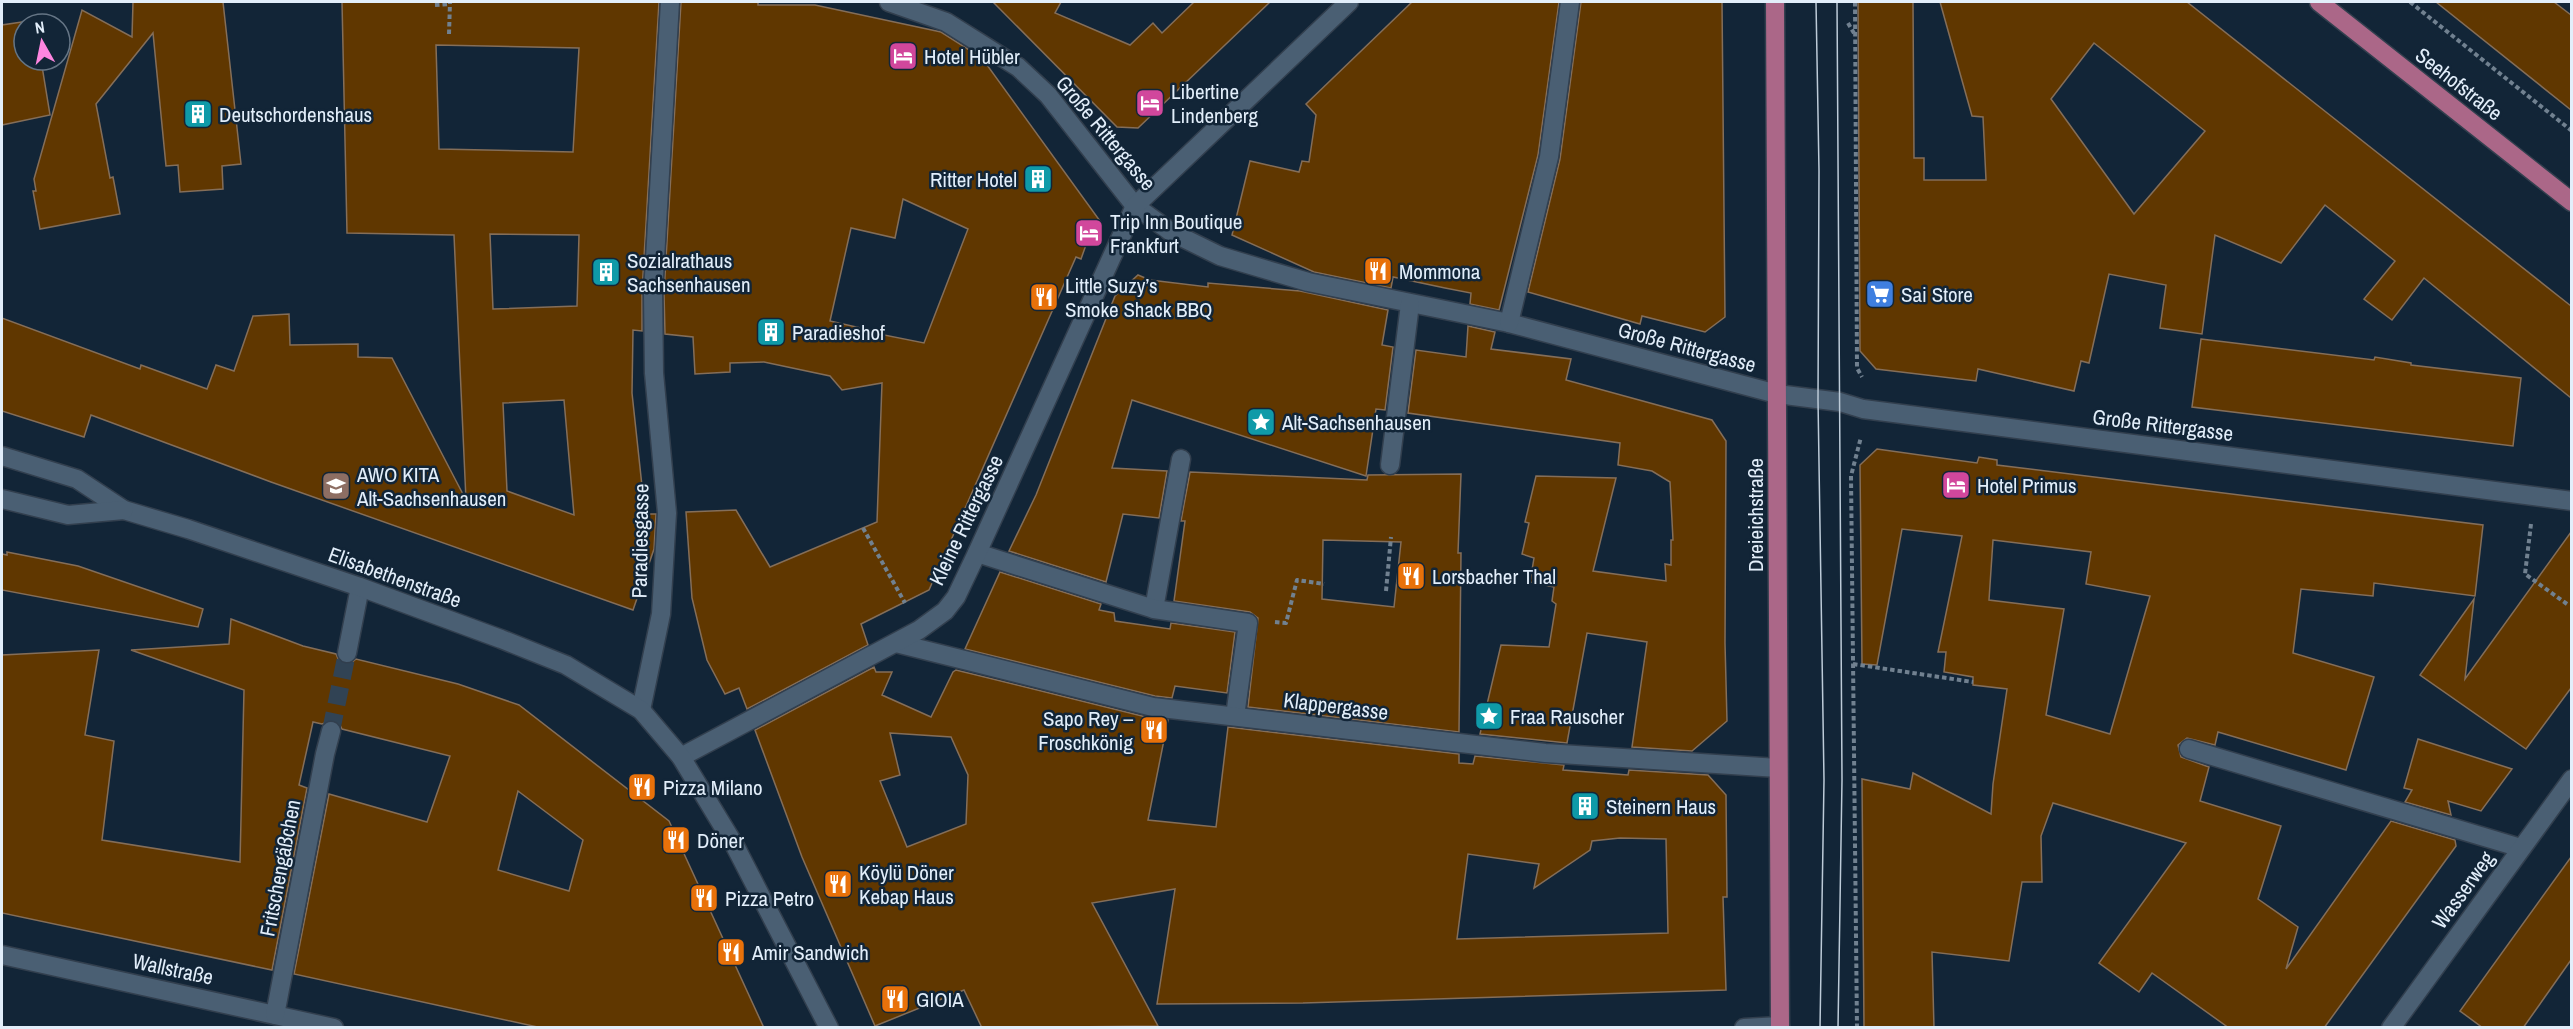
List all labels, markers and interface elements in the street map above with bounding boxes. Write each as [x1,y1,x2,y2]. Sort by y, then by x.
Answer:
north arrow [12,12,72,72]
text: N [33,16,46,39]
hotel icon: Hotel Hübler [887,40,919,72]
street label: Seehofstraße [2409,41,2509,127]
place label: Hotel Hübler [924,42,1020,71]
street label: Große Rittergasse [1049,69,1163,197]
place label: Libertine Lindenberg [1171,77,1259,130]
hotel icon: Libertine Lindenberg [1134,87,1166,119]
building icon: Deutschordenshaus [182,98,214,130]
place label: Deutschordenshaus [219,100,372,129]
building icon: Ritter Hotel [1022,163,1054,195]
place label: Ritter Hotel [930,165,1017,194]
place label: Trip Inn Boutique Frankfurt [1110,207,1242,260]
hotel icon: Trip Inn Boutique Frankfurt [1073,217,1105,249]
place label: Sozialrathaus Sachsenhausen [627,246,751,299]
restaurant icon: Mommona [1362,255,1394,287]
building icon: Sozialrathaus Sachsenhausen [590,256,622,288]
place label: Mommona [1399,257,1481,286]
place label: Little Suzy’s Smoke Shack BBQ [1065,271,1212,324]
supermarket icon: Sai Store [1864,278,1896,310]
place label: Sai Store [1901,280,1973,309]
restaurant icon: Little Suzy’s Smoke Shack BBQ [1028,281,1060,313]
street label: Große Rittergasse [1615,315,1759,379]
building icon: Paradieshof [755,316,787,348]
place label: Paradieshof [792,318,885,347]
street label: Große Rittergasse [2091,402,2235,448]
place icon: Alt-Sachsenhausen [1245,406,1277,438]
place label: Alt-Sachsenhausen [1281,408,1431,437]
street label: Kleine Rittergasse [922,450,1010,590]
street label: Dreieichstraße [1741,458,1770,572]
place label: AWO KITA Alt-Sachsenhausen [356,460,506,513]
hotel icon: Hotel Primus [1940,469,1972,501]
school or university icon: AWO KITA Alt-Sachsenhausen [320,470,352,502]
place label: Hotel Primus [1977,471,2077,500]
street label: Paradiesgasse [624,483,656,599]
street label: Elisabethenstraße [324,539,466,615]
restaurant icon: Lorsbacher Thal [1395,560,1427,592]
place label: Lorsbacher Thal [1432,562,1556,591]
street label: Klappergasse [1282,685,1390,727]
place icon: Fraa Rauscher [1473,700,1505,732]
place label: Fraa Rauscher [1510,702,1624,731]
place label: Sapo Rey – Froschkönig [1038,704,1133,757]
restaurant icon: Sapo Rey – Froschkönig [1138,714,1170,746]
restaurant icon: Pizza Milano [626,771,658,803]
place label: Pizza Milano [663,773,763,802]
building icon: Steinern Haus [1569,790,1601,822]
place label: Steinern Haus [1606,792,1716,821]
street label: Fritschengäßchen [253,797,307,939]
restaurant icon: Döner [660,824,692,856]
place label: Döner [697,826,744,855]
street label: Wasserweg [2425,845,2501,935]
place label: Köylü Döner Kebap Haus [859,858,954,911]
restaurant icon: Köylü Döner Kebap Haus [822,868,854,900]
restaurant icon: Pizza Petro [688,882,720,914]
place label: Pizza Petro [725,884,814,913]
restaurant icon: Amir Sandwich [715,936,747,968]
place label: Amir Sandwich [751,938,869,967]
street label: Wallstraße [130,946,216,992]
restaurant icon: GIOIA [879,983,911,1015]
place label: GIOIA [916,985,964,1014]

